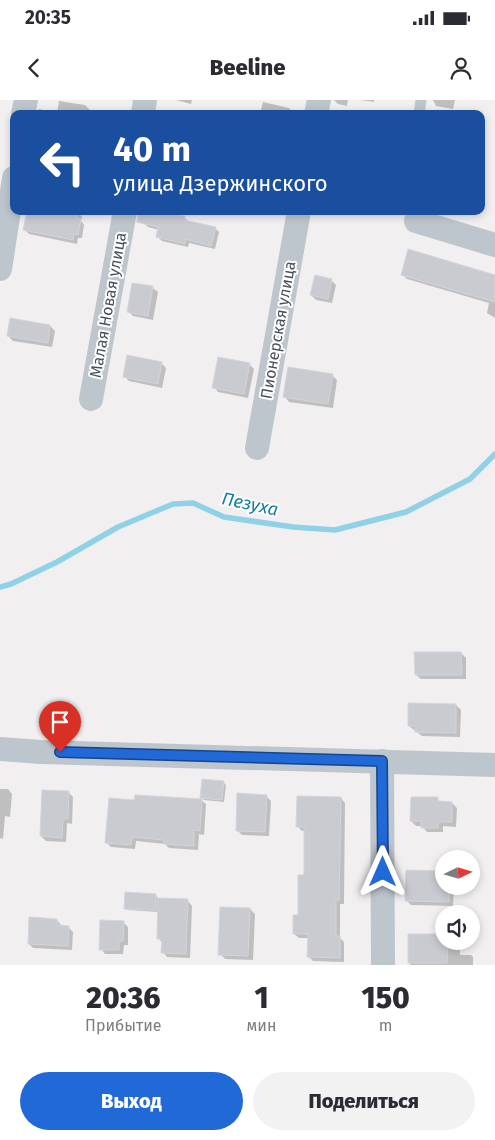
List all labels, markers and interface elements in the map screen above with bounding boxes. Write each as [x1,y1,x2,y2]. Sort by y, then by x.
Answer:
text: 20:35 [25,6,71,29]
icon: back [20,54,48,82]
text: Beeline [210,54,285,81]
icon: person [447,54,475,82]
text: 40 m [113,128,191,170]
icon: left [30,130,95,195]
text: улица Дзержинского [113,170,328,197]
street label: Малая Новая улица [86,231,130,379]
street label: Пионерская улица [257,260,299,400]
water label: Пезуха [220,487,280,521]
pin [39,701,81,752]
icon: arrive [46,708,74,736]
position arrow [356,845,408,897]
north arrow [435,850,480,895]
map controls [435,850,480,950]
button: sound [435,905,480,950]
text: 20:36 [86,980,160,1016]
text: 1 [254,980,269,1016]
text: 150 [362,980,410,1016]
text: Прибытие [85,1016,162,1035]
text: мин [247,1016,276,1035]
text: m [379,1016,393,1035]
button: Выход [20,1072,243,1130]
button: Поделиться [253,1072,475,1130]

